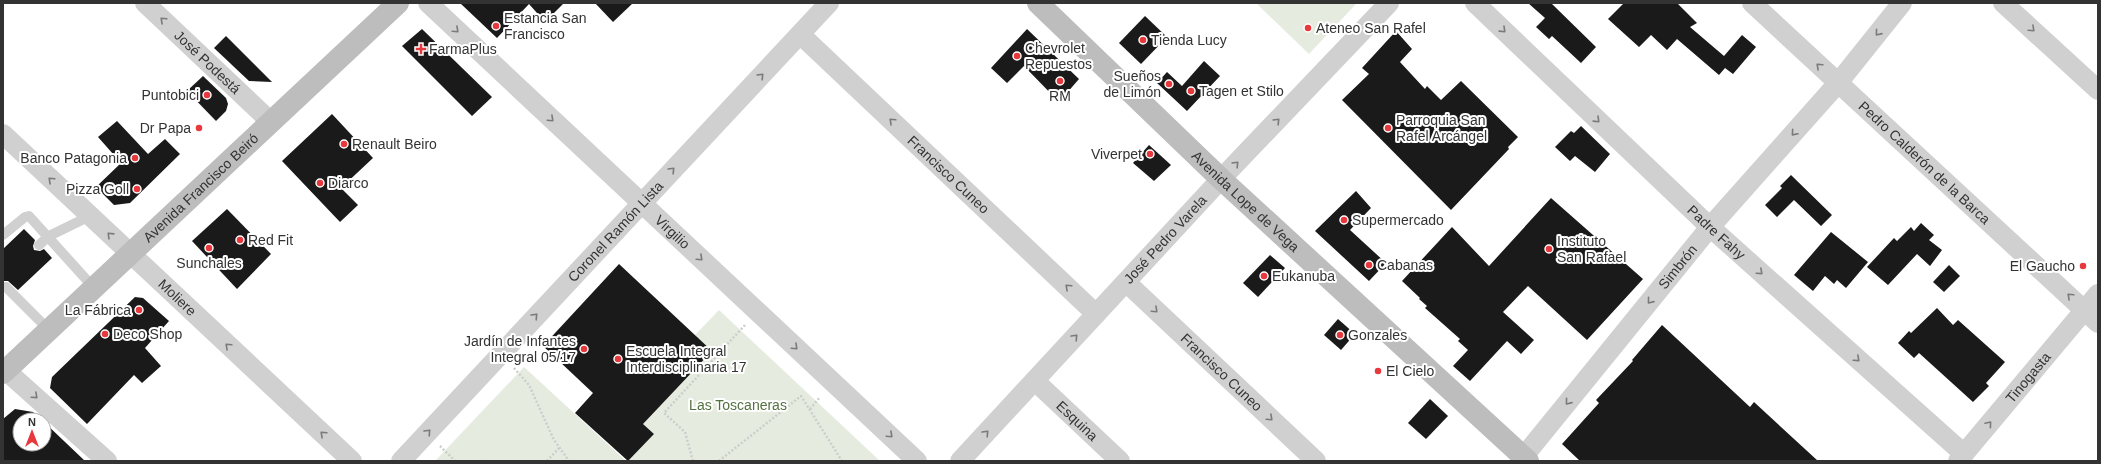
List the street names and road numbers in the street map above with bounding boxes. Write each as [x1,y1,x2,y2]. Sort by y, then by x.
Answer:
street label: José Podestá [171,27,244,97]
street label: Pedro Calderón de la Barca [1856,98,1994,227]
street label: Avenida Francisco Beiró [140,130,262,245]
street label: Francisco Cuneo [905,132,993,217]
street label: Avenida Lope de Vega [1189,147,1303,255]
street label: Coronel Ramón Lista [565,178,666,285]
street label: José Pedro Varela [1120,192,1210,287]
street label: Padre Fahy [1684,202,1749,263]
street label: Virgilio [652,212,693,252]
street label: Simbrón [1655,242,1700,292]
street label: Moliere [155,276,200,319]
street label: Francisco Cuneo [1178,330,1266,414]
street label: Tinogasta [2002,349,2054,406]
street label: Esquina [1053,398,1101,444]

